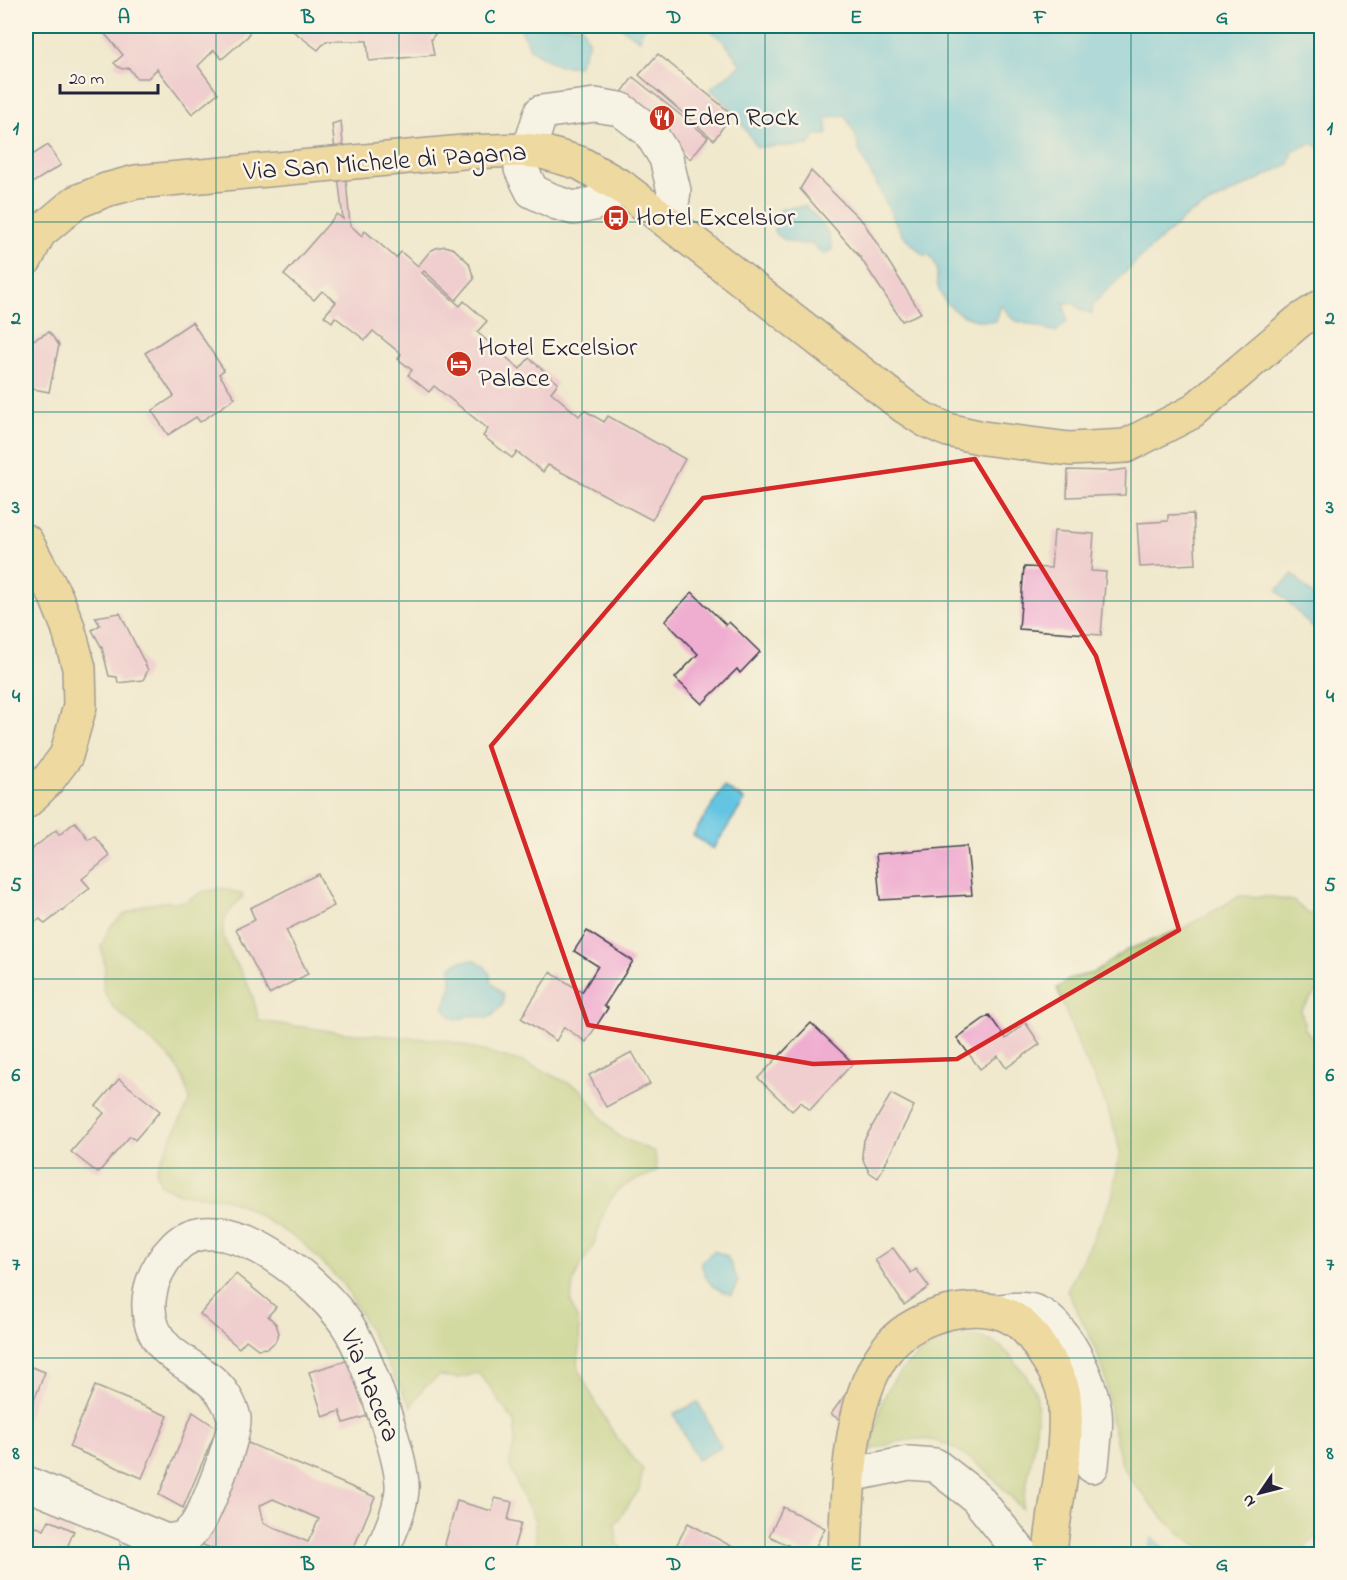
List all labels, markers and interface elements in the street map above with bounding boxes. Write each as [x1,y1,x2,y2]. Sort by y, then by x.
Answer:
text: A [118,4,130,33]
text: B [300,4,315,33]
text: C [485,4,496,33]
text: D [666,4,681,33]
text: E [850,4,862,33]
text: F [1033,4,1047,33]
text: G [1216,4,1229,33]
scale bar [60,57,158,95]
text: 20 m [69,67,104,93]
place label: Eden Rock [682,99,799,138]
restaurant icon: Eden Rock [647,103,677,133]
text: 1 [13,115,20,144]
text: 1 [1327,115,1334,144]
street label: Via San Michele di Pagana [241,134,528,192]
place label: Hotel Excelsior [636,199,796,238]
bus stop icon: Hotel Excelsior [601,203,631,233]
text: 2 [10,305,21,334]
text: 2 [1324,305,1335,334]
place label: Hotel Excelsior Palace [478,329,638,399]
hotel icon: Hotel Excelsior Palace [444,349,474,379]
text: 3 [11,494,20,523]
text: 3 [1325,494,1334,523]
text: 4 [12,683,21,712]
text: 4 [1326,683,1335,712]
text: 5 [10,872,22,901]
text: 5 [1324,872,1336,901]
text: 6 [12,1062,21,1091]
text: 6 [1326,1062,1335,1091]
text: 7 [12,1251,21,1280]
text: 7 [1326,1251,1335,1280]
street label: Via Macera [328,1323,409,1448]
text: 8 [11,1440,20,1469]
text: 8 [1325,1440,1334,1469]
north arrow [1230,1463,1290,1523]
text: N [1236,1489,1262,1512]
text: A [118,1551,130,1580]
text: B [300,1551,315,1580]
text: C [485,1551,496,1580]
text: D [666,1551,681,1580]
text: E [850,1551,862,1580]
text: F [1033,1551,1047,1580]
text: G [1216,1551,1229,1580]

